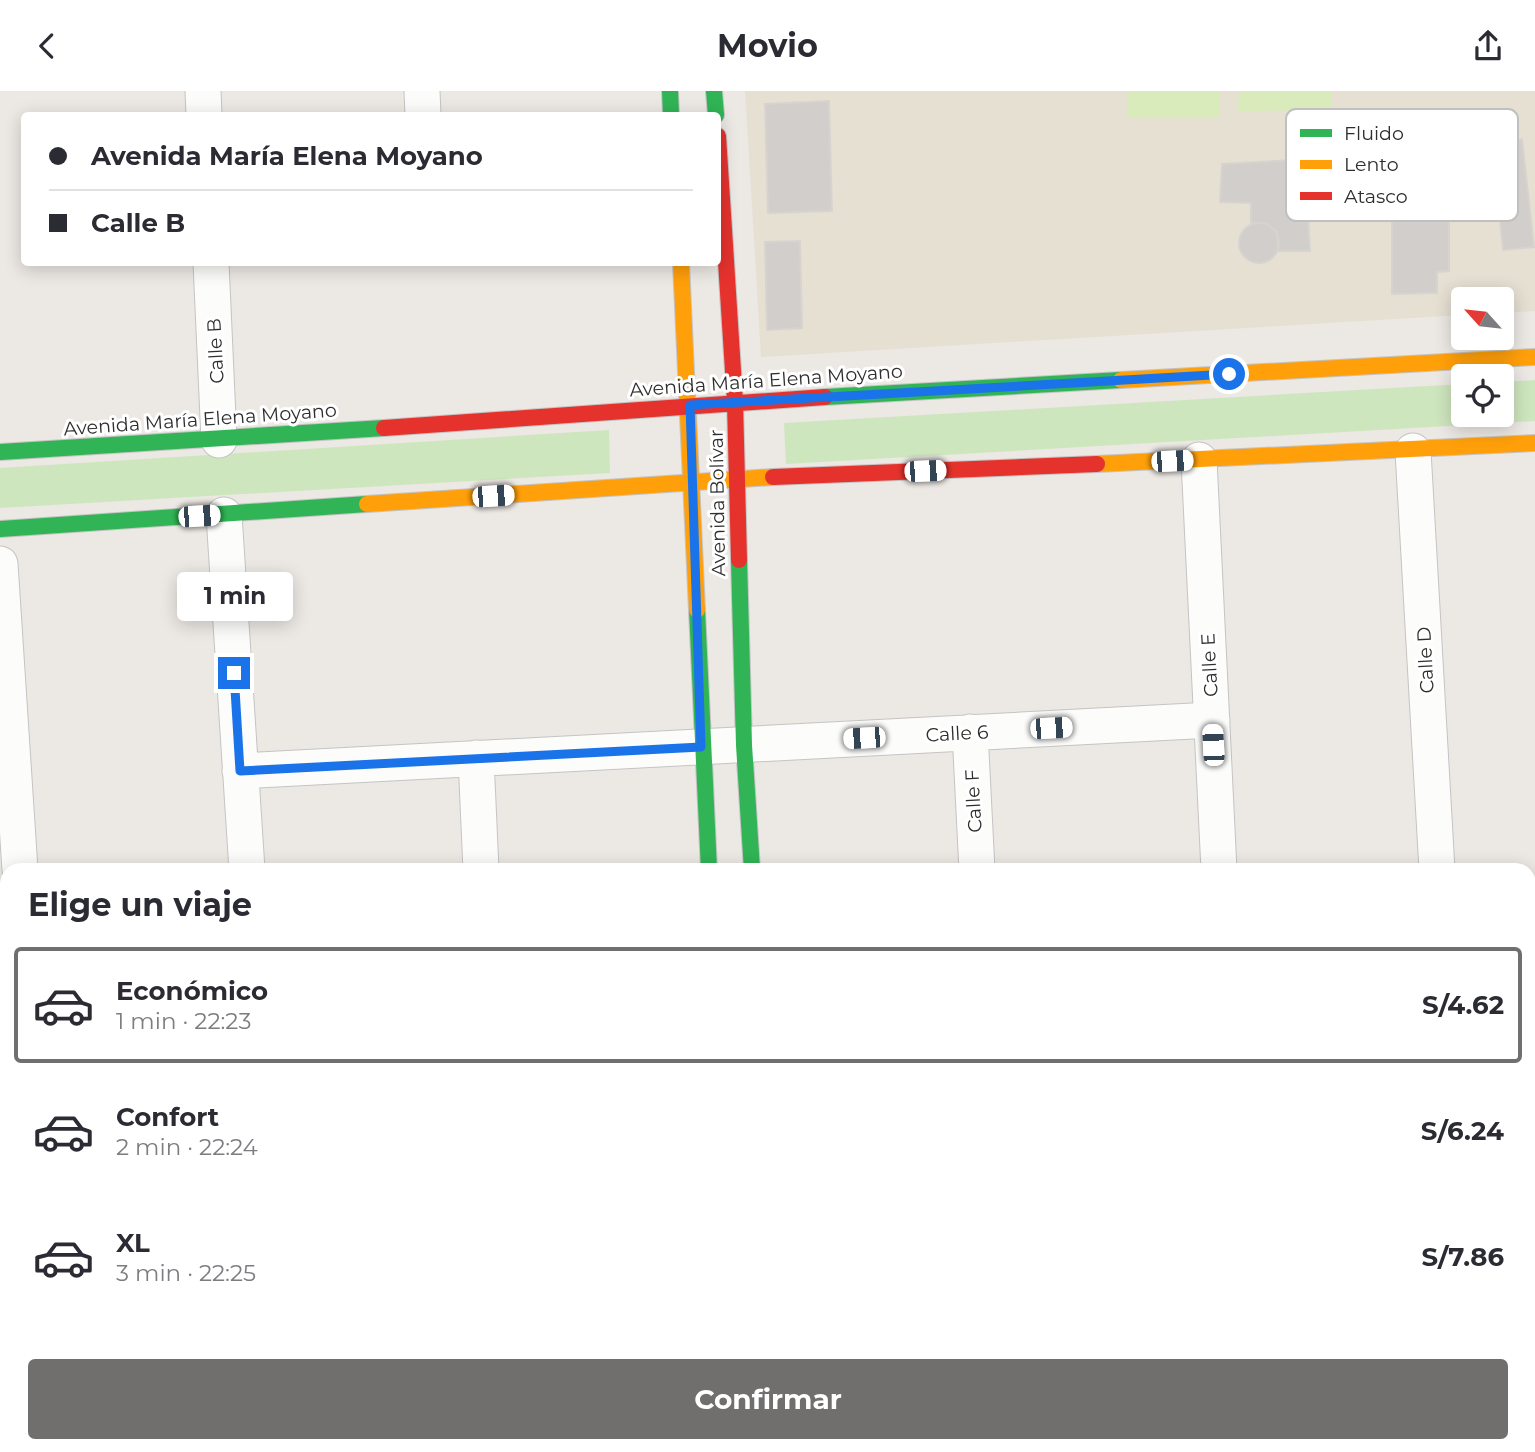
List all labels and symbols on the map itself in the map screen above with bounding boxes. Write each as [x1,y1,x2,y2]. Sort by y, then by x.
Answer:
legend [1286,109,1518,221]
text: Fluido [1344,122,1404,145]
text: Lento [1344,153,1399,176]
text: Atasco [1344,185,1408,208]
north arrow [1451,287,1514,350]
street label: Calle B [202,318,229,384]
route start [1213,358,1245,390]
street label: Avenida María Elena Moyano [629,359,903,402]
street label: Avenida María Elena Moyano [63,398,337,441]
street label: Avenida Bolívar [705,429,730,577]
car [1151,449,1194,473]
car [904,460,947,482]
car [472,484,515,508]
car [178,504,221,528]
callout: 1 min [176,571,292,621]
street label: Calle D [1412,626,1439,694]
street label: Calle E [1196,632,1223,697]
route end [218,657,250,689]
car [1030,716,1073,740]
street label: Calle 6 [925,720,989,747]
car [1202,723,1225,767]
car [843,726,886,750]
street label: Calle F [960,769,987,833]

